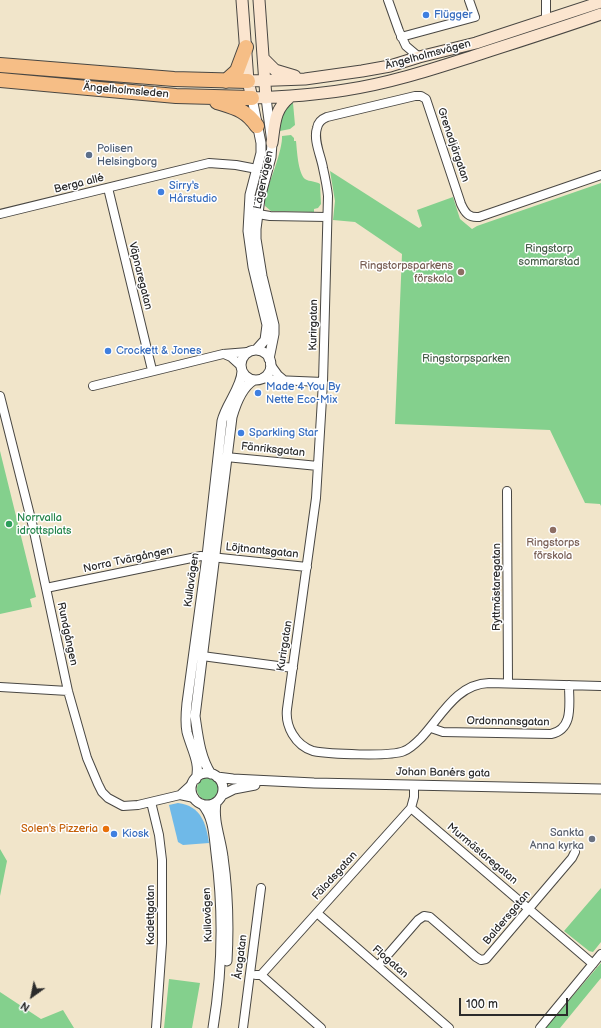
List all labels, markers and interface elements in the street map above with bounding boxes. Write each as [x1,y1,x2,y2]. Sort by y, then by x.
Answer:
place label: Flügger [434,8,472,22]
marker: Flügger [421,10,431,20]
street label: Ängelholmsvägen [384,37,472,73]
street label: Ängelholmsleden [83,81,169,101]
street label: Grenadjärgatan [434,106,472,184]
place label: Polisen Helsingborg [97,142,157,168]
street label: Lägervägen [251,149,277,211]
marker: Polisen Helsingborg [84,150,94,160]
street label: Berga allé [53,171,105,197]
place label: Sirry's Hårstudio [169,179,217,205]
marker: Sirry's Hårstudio [156,187,166,197]
street label: Väpnaregatan [125,241,155,311]
park label: Ringstorp sommarstad [518,242,580,268]
place label: Ringstorpsparkens förskola [360,259,453,285]
marker: Ringstorpsparkens förskola [456,267,466,277]
street label: Kurirgatan [307,299,321,351]
place label: Crockett & Jones [116,344,201,358]
marker: Crockett & Jones [103,346,113,356]
park label: Ringstorpsparken [422,352,510,366]
place label: Made 4 You By Nette Eco-Mix [266,380,340,406]
marker: Made 4 You By Nette Eco-Mix [253,388,263,398]
place label: Sparkling Star [249,426,318,440]
marker: Sparkling Star [236,428,246,438]
street label: Fänriksgatan [240,440,306,460]
place label: Norrvalla idrottsplats [17,511,72,537]
marker: Norrvalla idrottsplats [4,519,14,529]
marker: Ringstorps förskola [548,525,558,535]
place label: Ringstorps förskola [526,536,580,562]
street label: Löjtnantsgatan [225,541,299,561]
street label: Ryttmästaregatan [490,543,504,631]
street label: Norra Tvärgången [82,544,174,576]
street label: Kullavägen [182,552,202,608]
street label: Rundgången [54,601,80,667]
street label: Kurirgatan [274,620,296,672]
street label: Ordonnansgatan [466,715,550,729]
street label: Johan Banérs gata [396,766,490,780]
street label: Murmästaregatan [444,821,520,887]
place label: Solen's Pizzeria [21,822,98,836]
marker: Solen's Pizzeria [101,824,111,834]
place label: Sankta Anna kyrka [530,826,584,852]
place label: Kiosk [122,827,149,841]
marker: Kiosk [109,829,119,839]
marker: Sankta Anna kyrka [587,834,597,844]
street label: Fäladsgatan [310,849,360,903]
street label: Kadettgatan [144,885,158,945]
street label: Kullavägen [200,888,216,942]
street label: Baldersgatan [481,888,533,948]
street label: Åragatan [232,934,250,980]
street label: Flogatan [369,943,411,981]
north arrow [12,976,52,1016]
scale bar [461,990,570,1016]
text: 100 m [466,997,498,1012]
text: N [18,999,32,1014]

